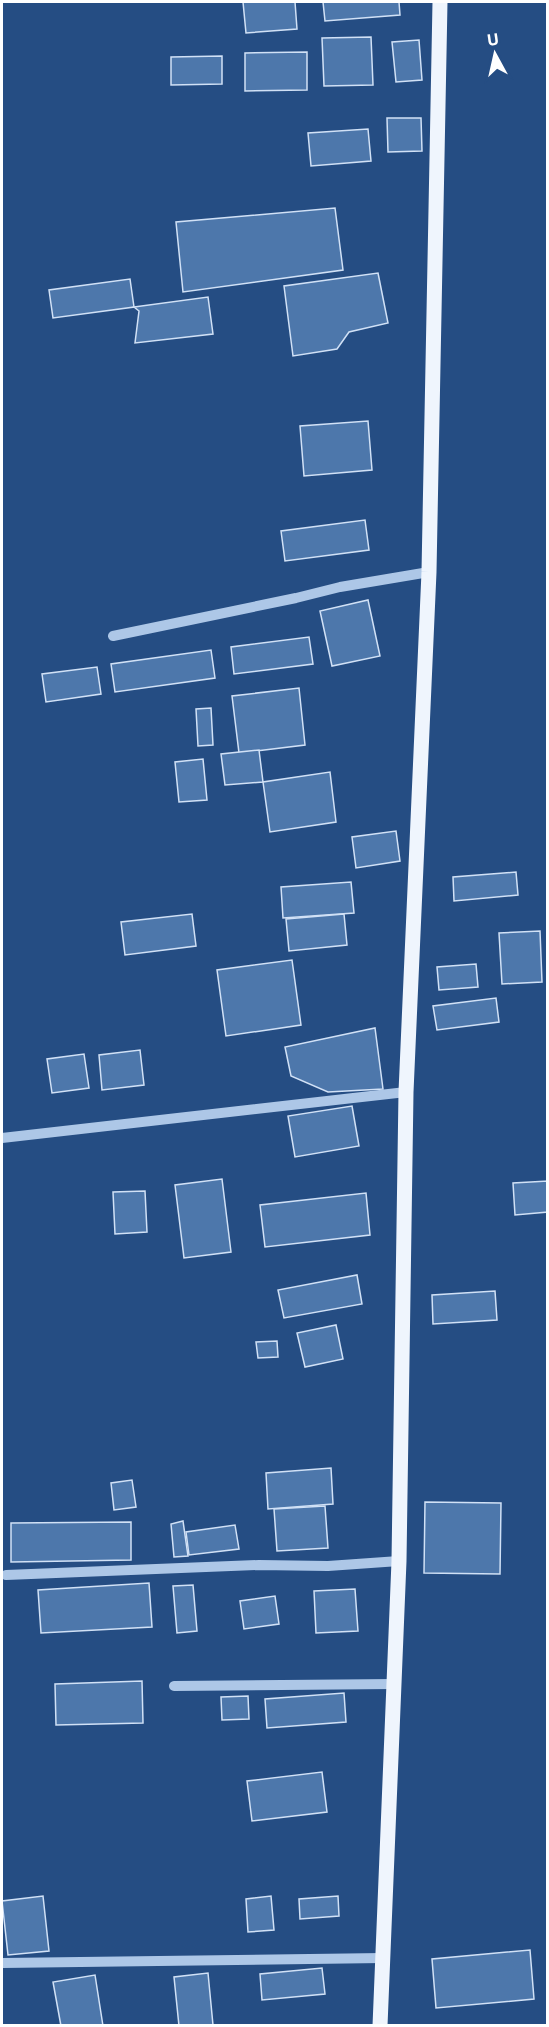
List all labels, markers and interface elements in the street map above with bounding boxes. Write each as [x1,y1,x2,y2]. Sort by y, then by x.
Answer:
north arrow [465,24,525,84]
text: U [485,27,500,51]

